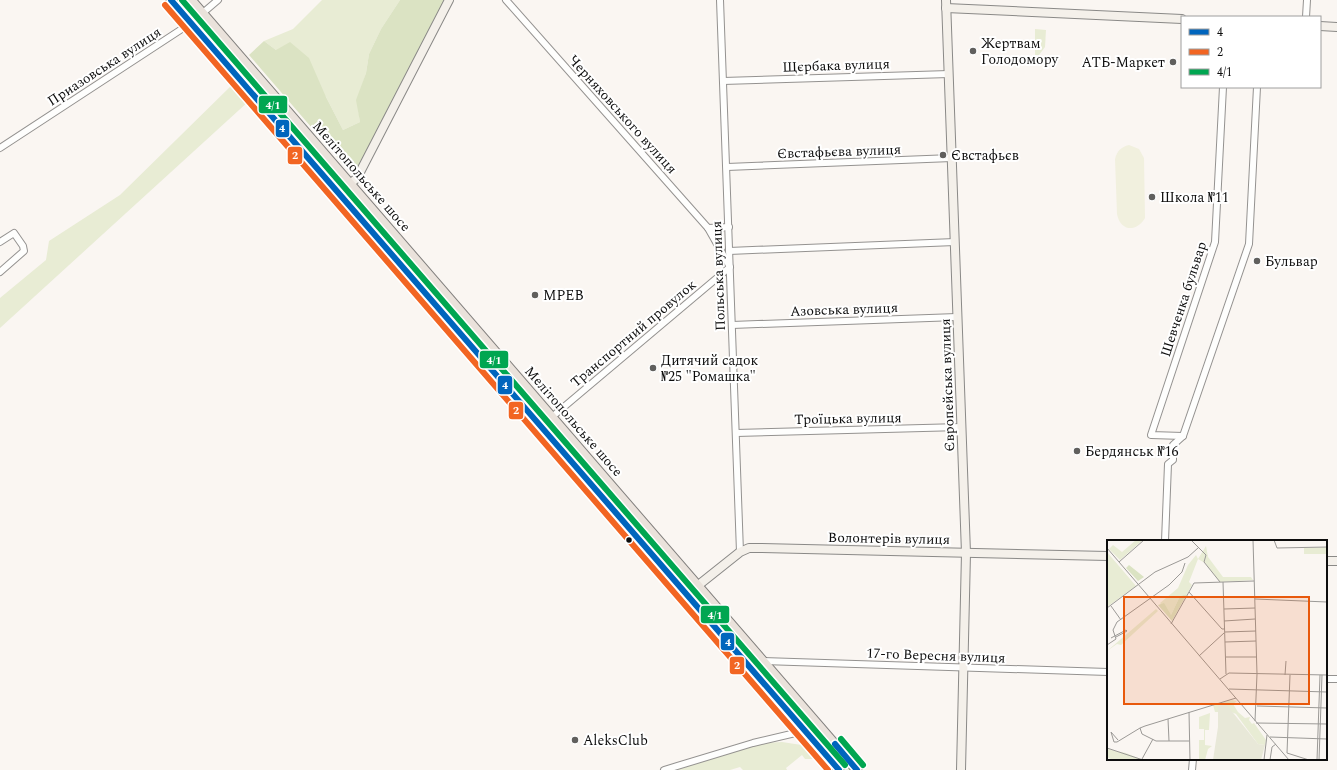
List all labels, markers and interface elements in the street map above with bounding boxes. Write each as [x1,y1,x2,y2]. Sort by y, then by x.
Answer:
legend [1181,16,1321,88]
street label: Приазовська вулиця [43,22,165,111]
text: 4 [1217,23,1223,42]
place label: Жертвам Голодомору [981,33,1060,70]
text: 2 [1217,43,1223,62]
marker: Жертвам Голодомору [968,46,978,56]
street label: Черняховського вулиця [563,50,682,179]
place label: АТБ-Маркет [1081,52,1165,73]
street label: Щєрбака вулиця [782,53,890,78]
marker: АТБ-Маркет [1168,57,1178,67]
text: 4/1 [1217,63,1232,82]
line badge: 4/1 [258,95,288,114]
text: 4/1 [265,97,281,114]
street label: Мелітопольське шосе [308,116,416,236]
line badge: 4 [275,119,290,138]
text: 4 [279,120,286,137]
street label: Євстафьєва вулиця [777,139,901,164]
place label: Євстафьєв [951,145,1019,166]
line badge: 2 [287,146,303,165]
text: 2 [292,147,298,164]
marker: Євстафьєв [938,150,948,160]
place label: Школа №11 [1160,187,1229,208]
marker: Школа №11 [1147,192,1157,202]
street label: Польська вулиця [706,221,731,331]
street label: Шевченка бульвар [1155,239,1212,360]
place label: Бульвар [1265,251,1318,272]
marker: Бульвар [1252,256,1262,266]
street label: Транспортний провулок [566,274,701,392]
place label: МРЕВ [543,285,584,306]
marker: МРЕВ [530,290,540,300]
street label: Азовська вулиця [790,297,898,322]
street label: Європейська вулиця [935,318,960,452]
line badge: 4/1 [479,350,509,369]
place label: Дитячий садок №25 "Ромашка" [661,350,759,387]
text: 4/1 [486,352,502,369]
street label: Мелітопольське шосе [520,361,628,481]
marker: Дитячий садок №25 "Ромашка" [648,363,658,373]
line badge: 4 [497,375,513,395]
text: 4 [502,377,509,394]
line badge: 2 [508,401,524,420]
text: 2 [513,402,519,419]
street label: Троїцька вулиця [794,407,902,430]
place label: Бердянськ №16 [1085,441,1178,462]
marker: Бердянськ №16 [1072,446,1082,456]
street label: Волонтерів вулиця [828,527,950,550]
unlabelled marker [624,535,634,545]
inset map [1107,540,1327,760]
line badge: 4/1 [700,605,730,624]
text: 4/1 [707,607,723,624]
line badge: 4 [720,632,735,651]
text: 4 [725,634,732,651]
street label: 17-го Вересня вулиця [866,643,1006,668]
line badge: 2 [729,656,745,675]
text: 2 [734,657,740,674]
place label: AleksClub [583,730,648,751]
marker: AleksClub [570,735,580,745]

